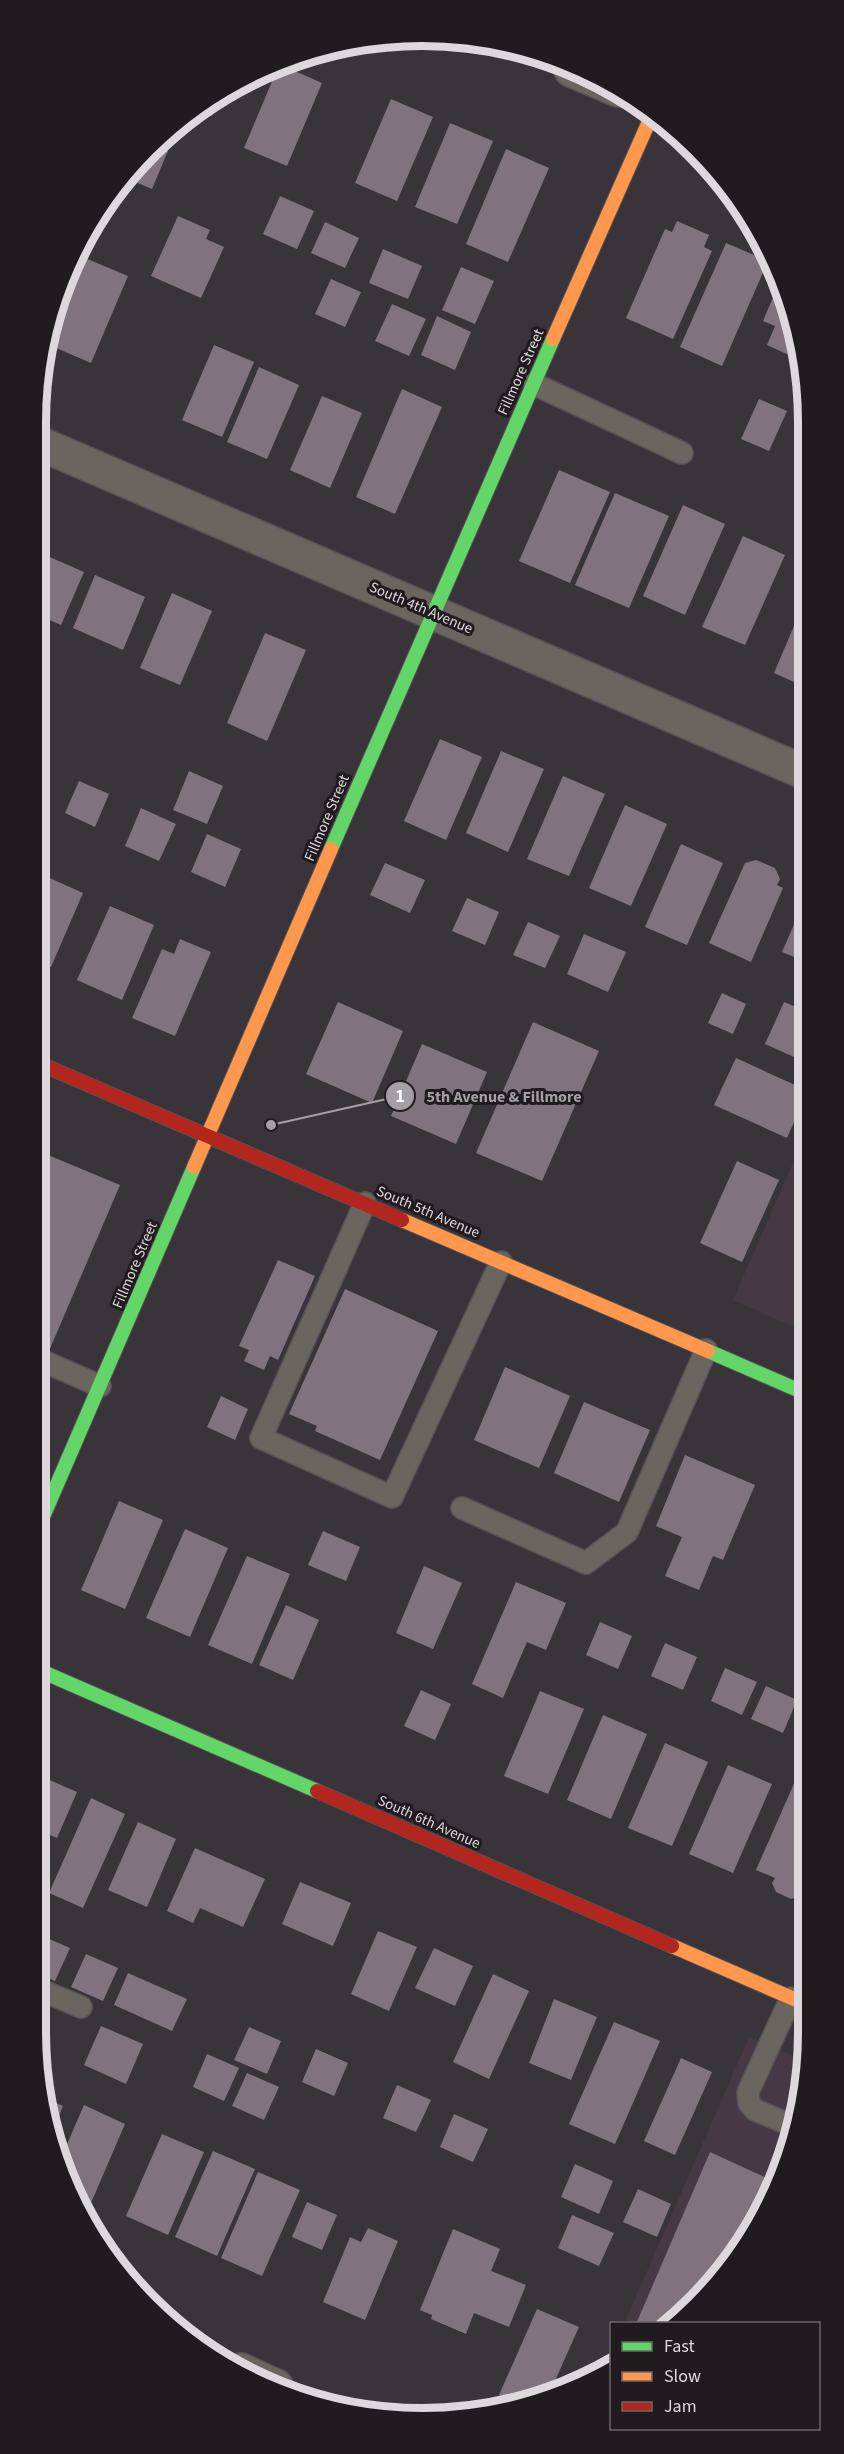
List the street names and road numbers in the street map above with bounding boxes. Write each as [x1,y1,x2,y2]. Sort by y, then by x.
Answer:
street label: Fillmore Street [493,326,549,418]
street label: South 4th Avenue [366,577,476,639]
street label: Fillmore Street [299,771,355,865]
street label: South 5th Avenue [373,1181,483,1243]
street label: Fillmore Street [107,1218,163,1312]
street label: South 6th Avenue [374,1790,484,1854]

